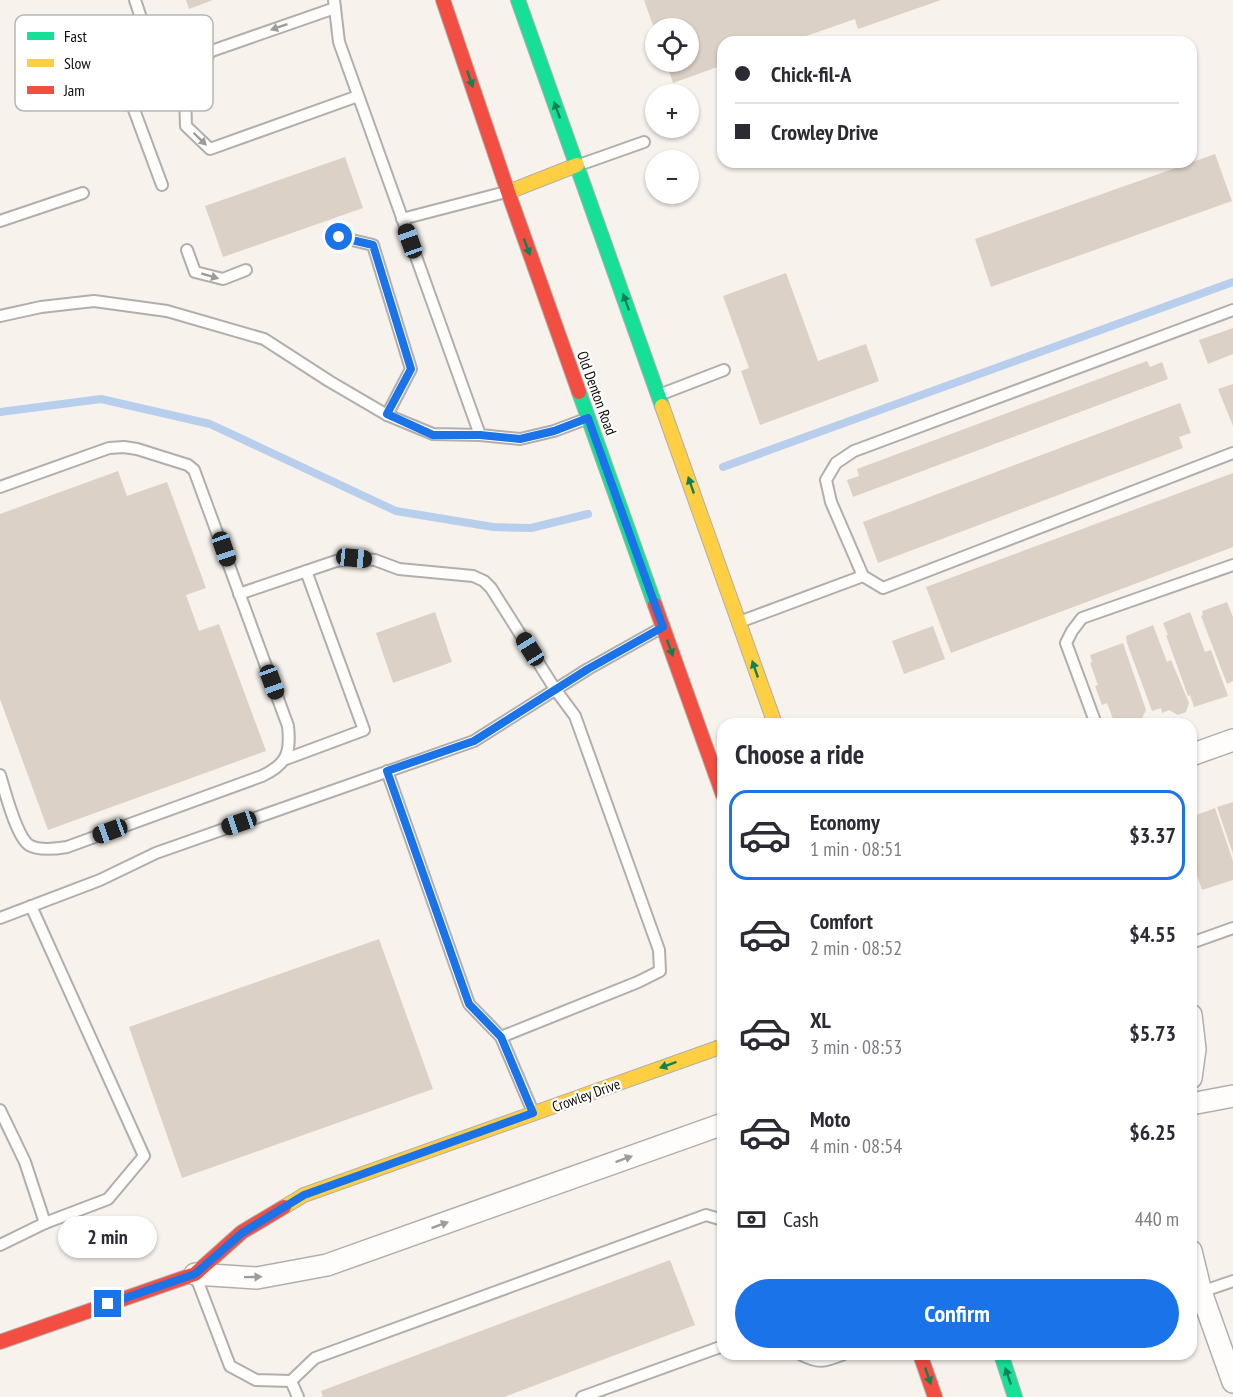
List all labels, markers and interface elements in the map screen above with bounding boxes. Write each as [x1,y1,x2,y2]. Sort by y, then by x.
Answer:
legend [15,15,213,111]
map controls [645,18,699,204]
button: locate [645,18,699,72]
one-way arrow [270,23,288,33]
text: Fast [64,26,87,46]
text: Slow [64,53,91,73]
text: Chick-fil-A [771,60,851,88]
one-way arrow [466,70,475,88]
text: Jam [63,80,85,100]
button: + [645,84,699,138]
one-way arrow [552,101,562,119]
text: Crowley Drive [771,118,879,146]
one-way arrow [192,132,206,146]
button: − [645,150,699,204]
car [395,221,425,261]
route start [325,223,352,250]
one-way arrow [523,238,533,256]
one-way arrow [201,272,219,281]
one-way arrow [620,292,630,310]
street label: Old Denton Road [573,348,621,438]
one-way arrow [685,476,695,494]
car [210,529,238,569]
car [335,547,373,569]
car [513,629,547,669]
one-way arrow [666,639,676,657]
one-way arrow [750,660,760,678]
car [257,662,287,702]
text: Choose a ride [735,737,864,771]
icon: car [738,808,792,862]
text: Economy [810,808,880,836]
car [219,809,259,837]
car [90,816,130,846]
text: $3.37 [1129,821,1176,849]
text: 1 min · 08:51 [810,836,902,862]
icon: car [738,907,792,961]
text: Comfort [810,907,873,935]
text: $4.55 [1129,920,1176,948]
text: 2 min · 08:52 [810,935,902,961]
icon: car [738,1006,792,1060]
text: XL [810,1006,831,1034]
text: $5.73 [1129,1019,1176,1047]
text: 3 min · 08:53 [810,1034,902,1060]
one-way arrow [659,1061,677,1071]
street label: Crowley Drive [549,1074,623,1116]
icon: car [738,1105,792,1159]
text: Moto [810,1105,851,1133]
text: $6.25 [1129,1118,1176,1146]
text: 4 min · 08:54 [810,1133,902,1159]
one-way arrow [615,1154,633,1164]
icon: cash [735,1203,768,1236]
text: Cash [783,1205,819,1233]
text: 440 m [1135,1206,1179,1232]
callout: 2 min [58,1217,158,1259]
one-way arrow [431,1219,449,1229]
text: 2 min [87,1224,128,1250]
one-way arrow [244,1272,263,1282]
button: Confirm [735,1279,1179,1348]
route end [94,1290,121,1317]
one-way arrow [923,1367,933,1385]
one-way arrow [1003,1367,1013,1385]

